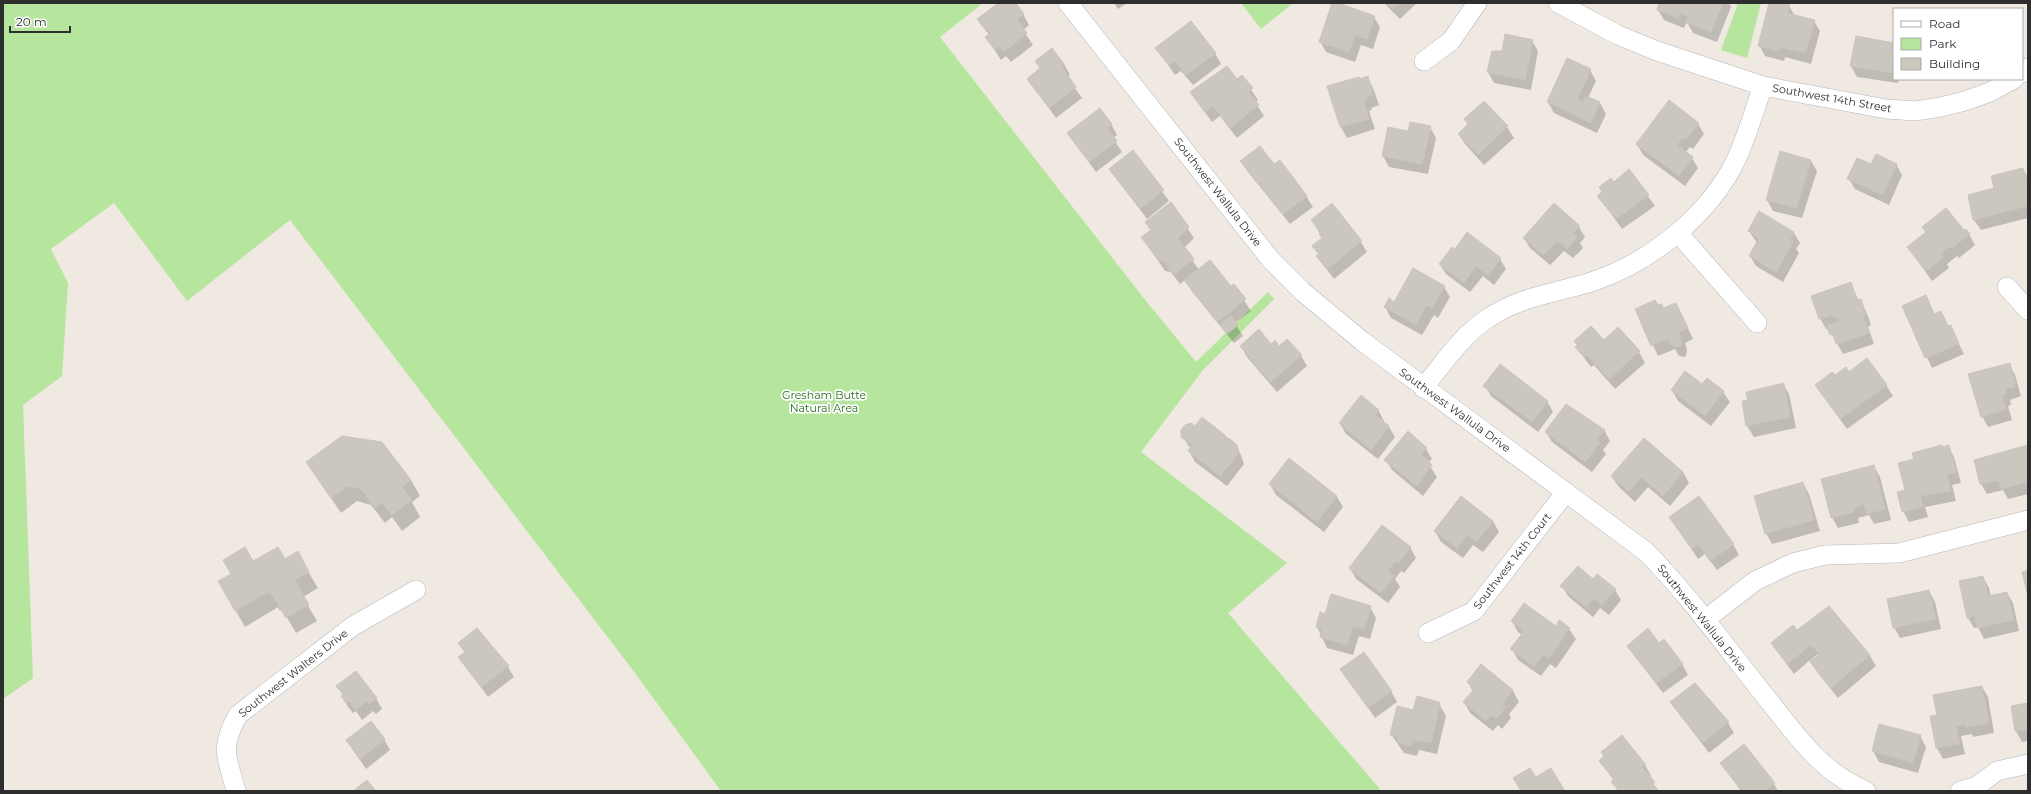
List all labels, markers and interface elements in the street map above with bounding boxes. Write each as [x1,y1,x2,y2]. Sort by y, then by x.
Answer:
scale bar [10,8,70,34]
legend [1893,8,2023,80]
text: 20 m [16,14,47,29]
text: Road [1929,16,1960,31]
text: Park [1929,36,1957,51]
text: Building [1929,56,1980,71]
street label: Southwest 14th Street [1771,81,1893,115]
street label: Southwest Wallula Drive [1171,135,1265,249]
street label: Southwest Wallula Drive [1397,365,1514,455]
park label: Gresham Butte Natural Area [782,388,866,415]
street label: Southwest 14th Court [1470,510,1554,612]
street label: Southwest Wallula Drive [1654,561,1750,675]
street label: Southwest Walters Drive [235,626,351,720]

